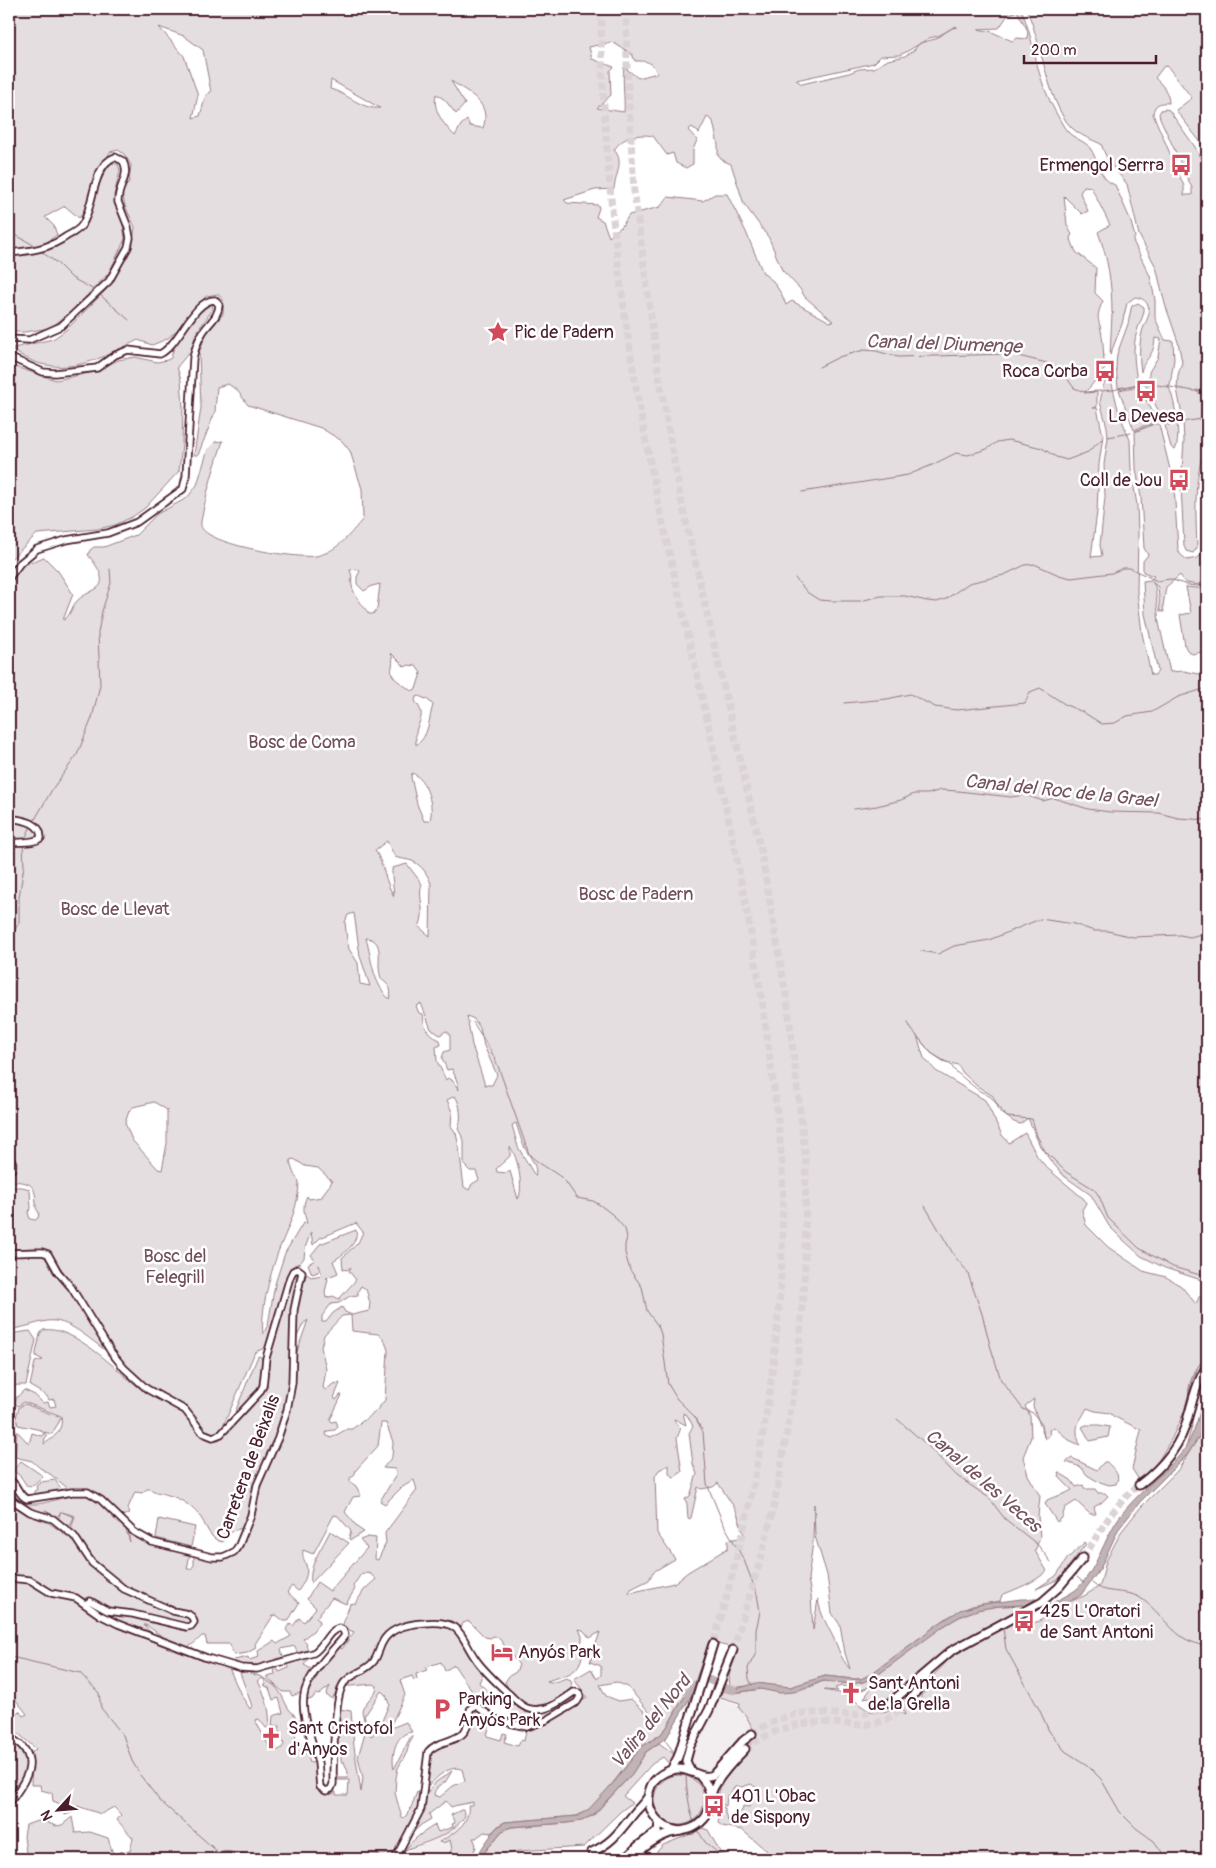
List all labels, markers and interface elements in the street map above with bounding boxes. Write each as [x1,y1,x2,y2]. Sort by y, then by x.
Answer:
scale bar [1024,32,1156,64]
text: 200 m [1031,41,1076,60]
bus stop icon: Ermengol Serrra [1168,152,1194,178]
place label: Ermengol Serrra [1040,154,1164,177]
place icon: Pic de Padern [485,319,511,345]
place label: Pic de Padern [514,321,614,344]
water label: Canal del Diumenge [866,329,1024,359]
bus stop icon: Roca Corba [1092,358,1118,384]
place label: Roca Corba [1002,360,1088,383]
bus stop icon: La Devesa [1133,378,1159,404]
place label: La Devesa [1108,405,1184,428]
bus stop icon: Coll de Jou [1166,467,1192,493]
place label: Coll de Jou [1080,469,1162,492]
park label: Bosc de Coma [248,731,356,754]
water label: Canal del Roc de la Grael [964,769,1161,813]
park label: Bosc de Padern [579,883,693,906]
park label: Bosc de Llevat [60,898,170,921]
park label: Bosc del Felegrill [143,1245,207,1289]
street label: Carretera de Beixalis [212,1392,285,1543]
water label: Canal de les Veces [920,1424,1048,1539]
place label: 425 L'Oratori de Sant Antoni [1040,1600,1153,1644]
bus stop icon: 425 L'Oratori de Sant Antoni [1011,1608,1037,1634]
hotel icon: Anyós Park [489,1639,515,1665]
place label: Anyós Park [518,1641,601,1664]
water label: Valira del Nord [606,1668,698,1774]
place label: Sant Antoni de la Grella [868,1672,959,1716]
church icon: Sant Antoni de la Grella [838,1680,864,1706]
place label: Parking Anyós Park [458,1688,541,1732]
parking icon: Parking Anyós Park [429,1696,455,1722]
place label: Sant Cristofol d'Anyos [288,1717,393,1761]
church icon: Sant Cristofol d'Anyos [258,1725,284,1751]
place label: 401 L'Obac de Sispony [731,1785,816,1829]
north arrow [32,1786,82,1836]
bus stop icon: 401 L'Obac de Sispony [701,1793,727,1819]
text: N [37,1807,56,1823]

